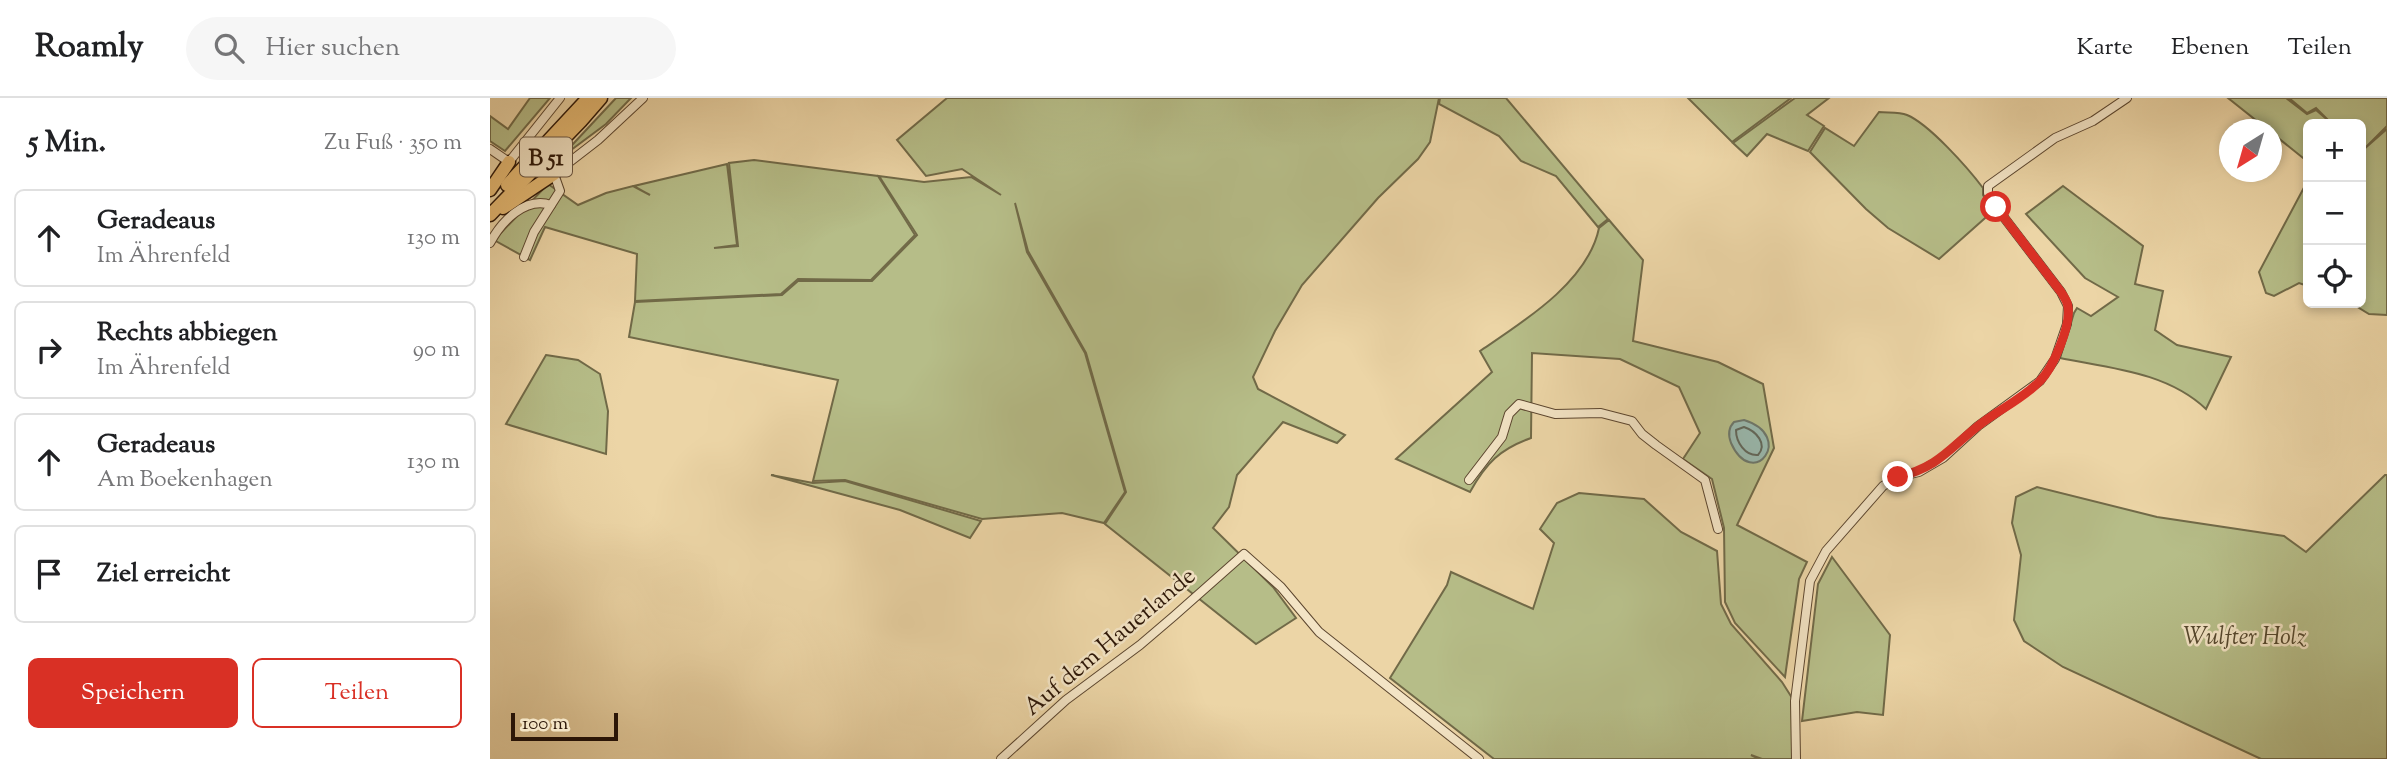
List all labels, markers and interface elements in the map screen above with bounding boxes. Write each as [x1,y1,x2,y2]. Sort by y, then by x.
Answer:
search box [186,17,676,80]
text: Roamly [35,24,144,72]
icon: search [210,29,248,67]
text: Hier suchen [266,30,400,67]
text: Karte [2076,31,2133,65]
text: Ebenen [2171,31,2249,65]
text: Teilen [2287,31,2352,65]
north arrow [2219,119,2282,182]
map controls [2303,119,2366,308]
button: + [2303,119,2366,182]
text: 5 Min. [28,122,106,165]
text: Zu Fuß · 350 m [324,127,462,160]
road number: B 51 [520,138,572,176]
button: − [2303,182,2366,245]
route start [1980,191,2011,222]
text: Geradeaus [97,203,215,240]
icon: ahead [30,219,68,257]
text: 130 m [407,222,460,255]
text: Im Ährenfeld [97,240,231,273]
button: locate [2303,245,2366,308]
text: Rechts abbiegen [97,315,278,352]
icon: right [30,331,68,369]
text: 90 m [413,334,460,367]
text: Im Ährenfeld [97,352,231,385]
text: Geradeaus [97,427,215,464]
icon: ahead [30,443,68,481]
text: 130 m [407,446,460,479]
route end [1882,461,1913,492]
text: Am Boekenhagen [97,464,273,497]
icon: arrive [30,555,68,593]
text: Ziel erreicht [97,556,230,593]
street label: Auf dem Hauerlande [1017,560,1204,725]
park label: Wulfter Holz [2183,621,2307,655]
button: Speichern [28,658,238,728]
button: Teilen [252,658,462,728]
scale bar [511,710,618,742]
text: 100 m [522,711,568,738]

